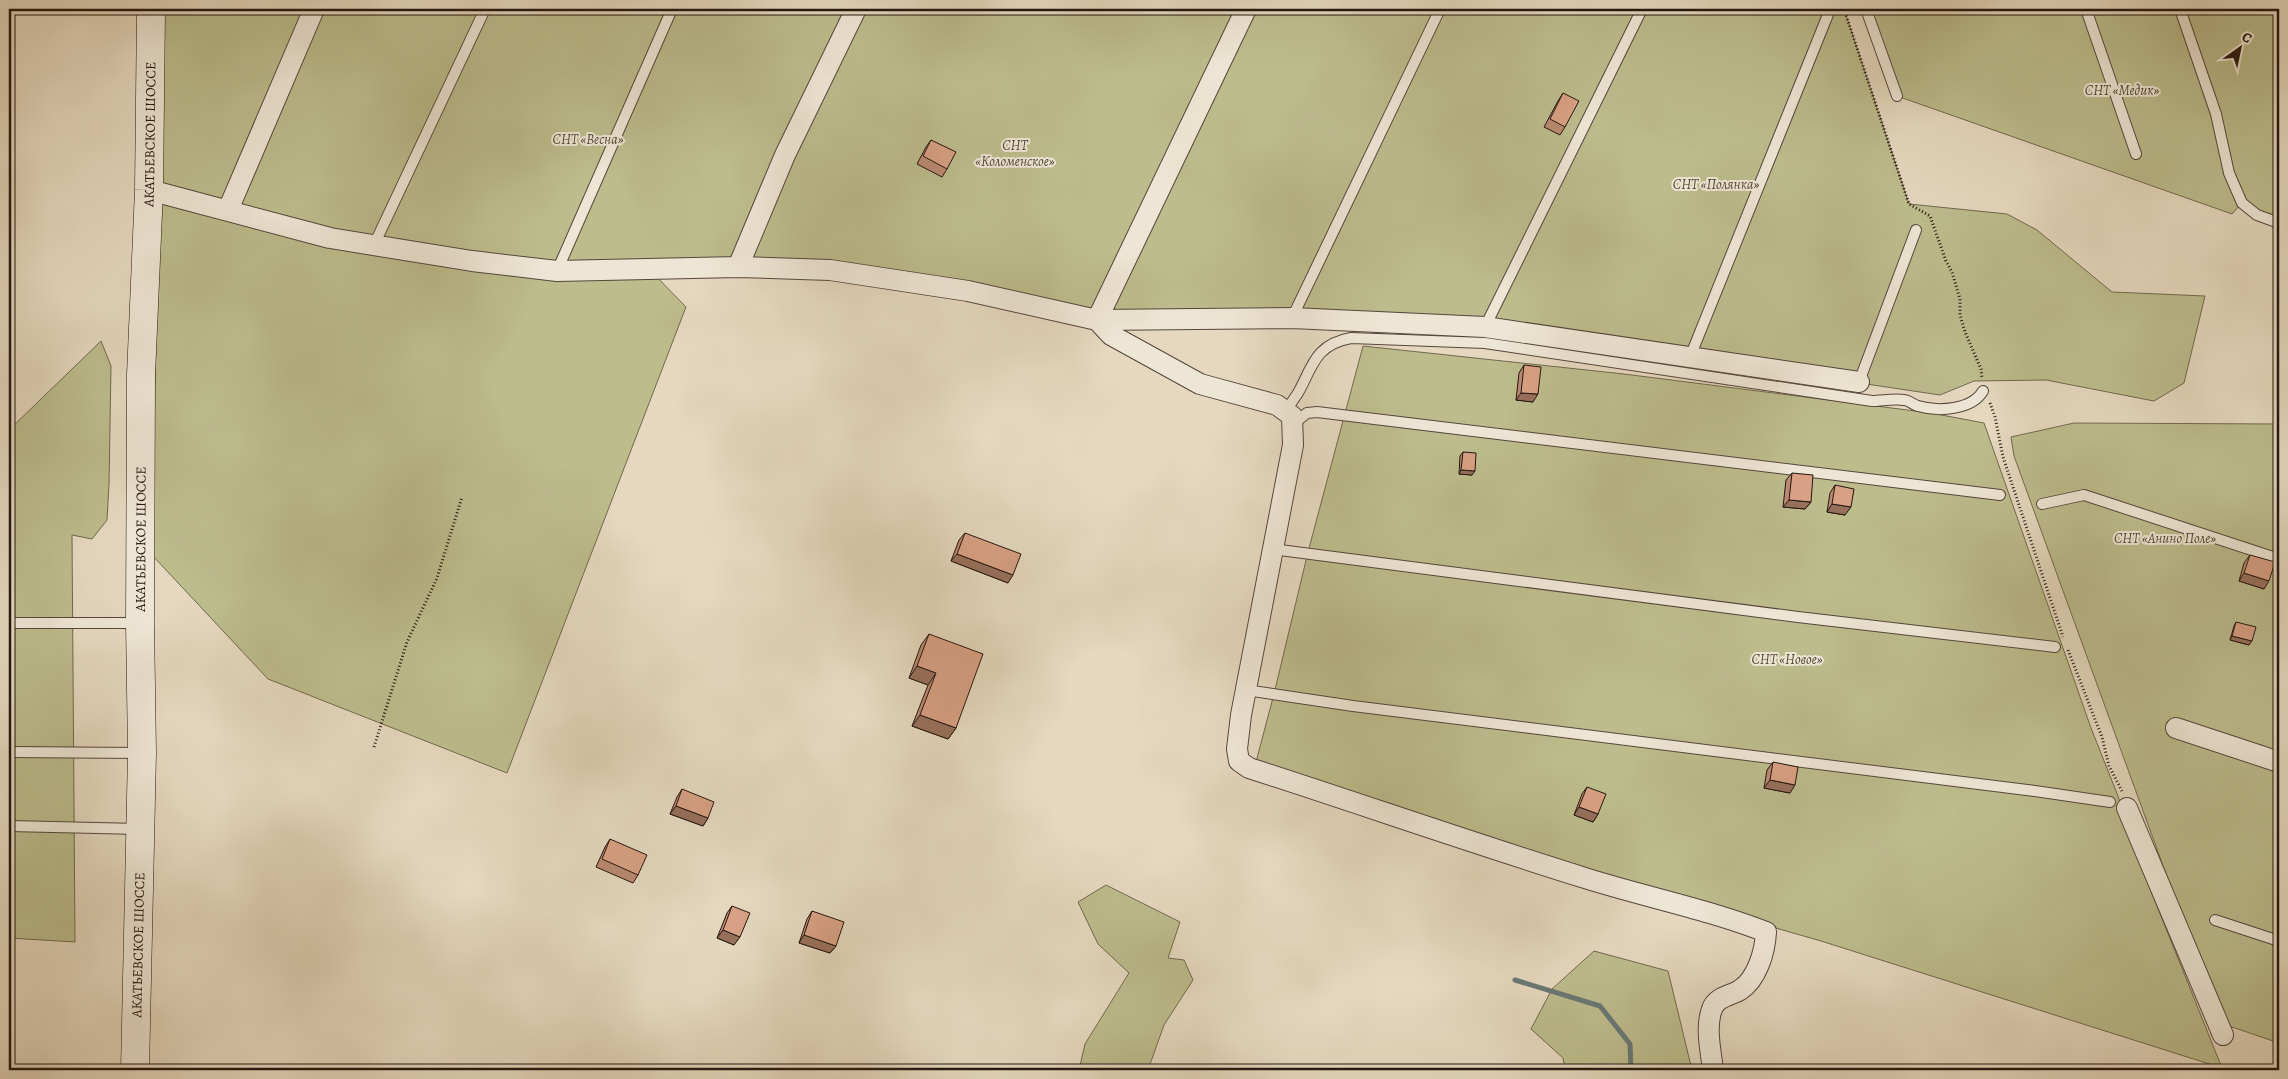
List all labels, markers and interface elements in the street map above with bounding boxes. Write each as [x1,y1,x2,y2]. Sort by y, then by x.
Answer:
north arrow [2216,22,2266,72]
text: С [2238,27,2256,48]
street label: АКАТЬЕВСКОЕ ШОССЕ [139,62,160,208]
park label: СНТ «Медик» [2085,81,2160,100]
park label: СНТ «Весна» [553,130,624,149]
park label: СНТ «Коломенское» [975,136,1055,171]
park label: СНТ «Полянка» [1673,175,1759,194]
street label: АКАТЬЕВСКОЕ ШОССЕ [131,466,151,613]
park label: СНТ «Анино Поле» [2114,529,2216,548]
park label: СНТ «Новое» [1751,650,1823,669]
street label: АКАТЬЕВСКОЕ ШОССЕ [127,872,149,1019]

